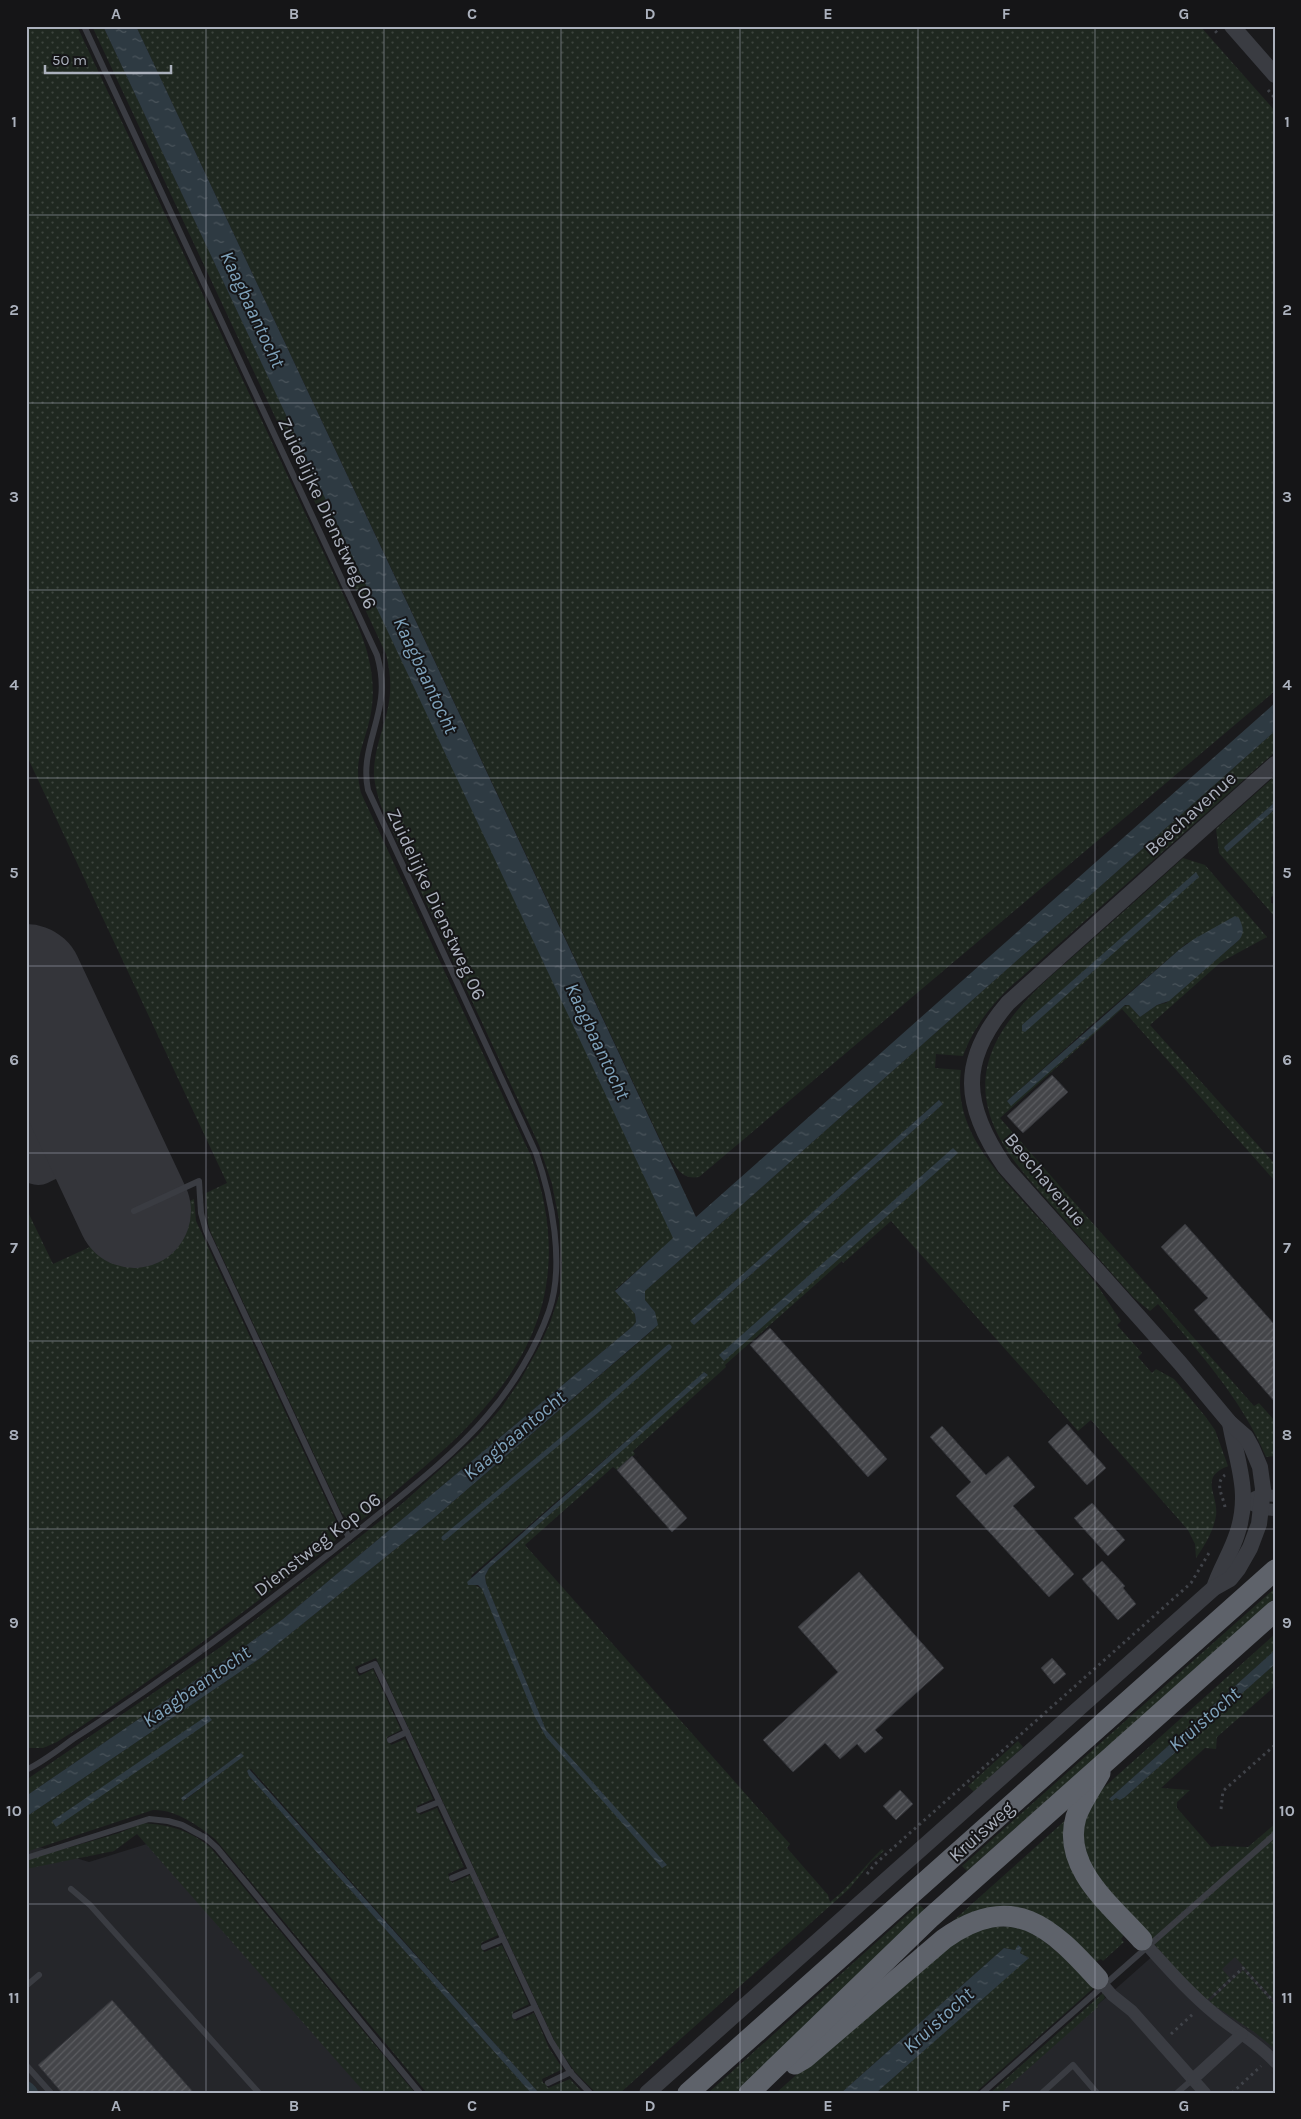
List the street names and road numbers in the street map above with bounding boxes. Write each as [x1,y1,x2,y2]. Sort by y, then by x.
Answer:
street label: Zuidelijke Dienstweg 06 [273,414,381,613]
street label: Beechavenue [1141,767,1241,860]
street label: Zuidelijke Dienstweg 06 [382,805,490,1004]
street label: Beechavenue [1000,1128,1091,1231]
street label: Dienstweg Kop 06 [250,1488,385,1601]
street label: Kruisweg [945,1797,1019,1867]

